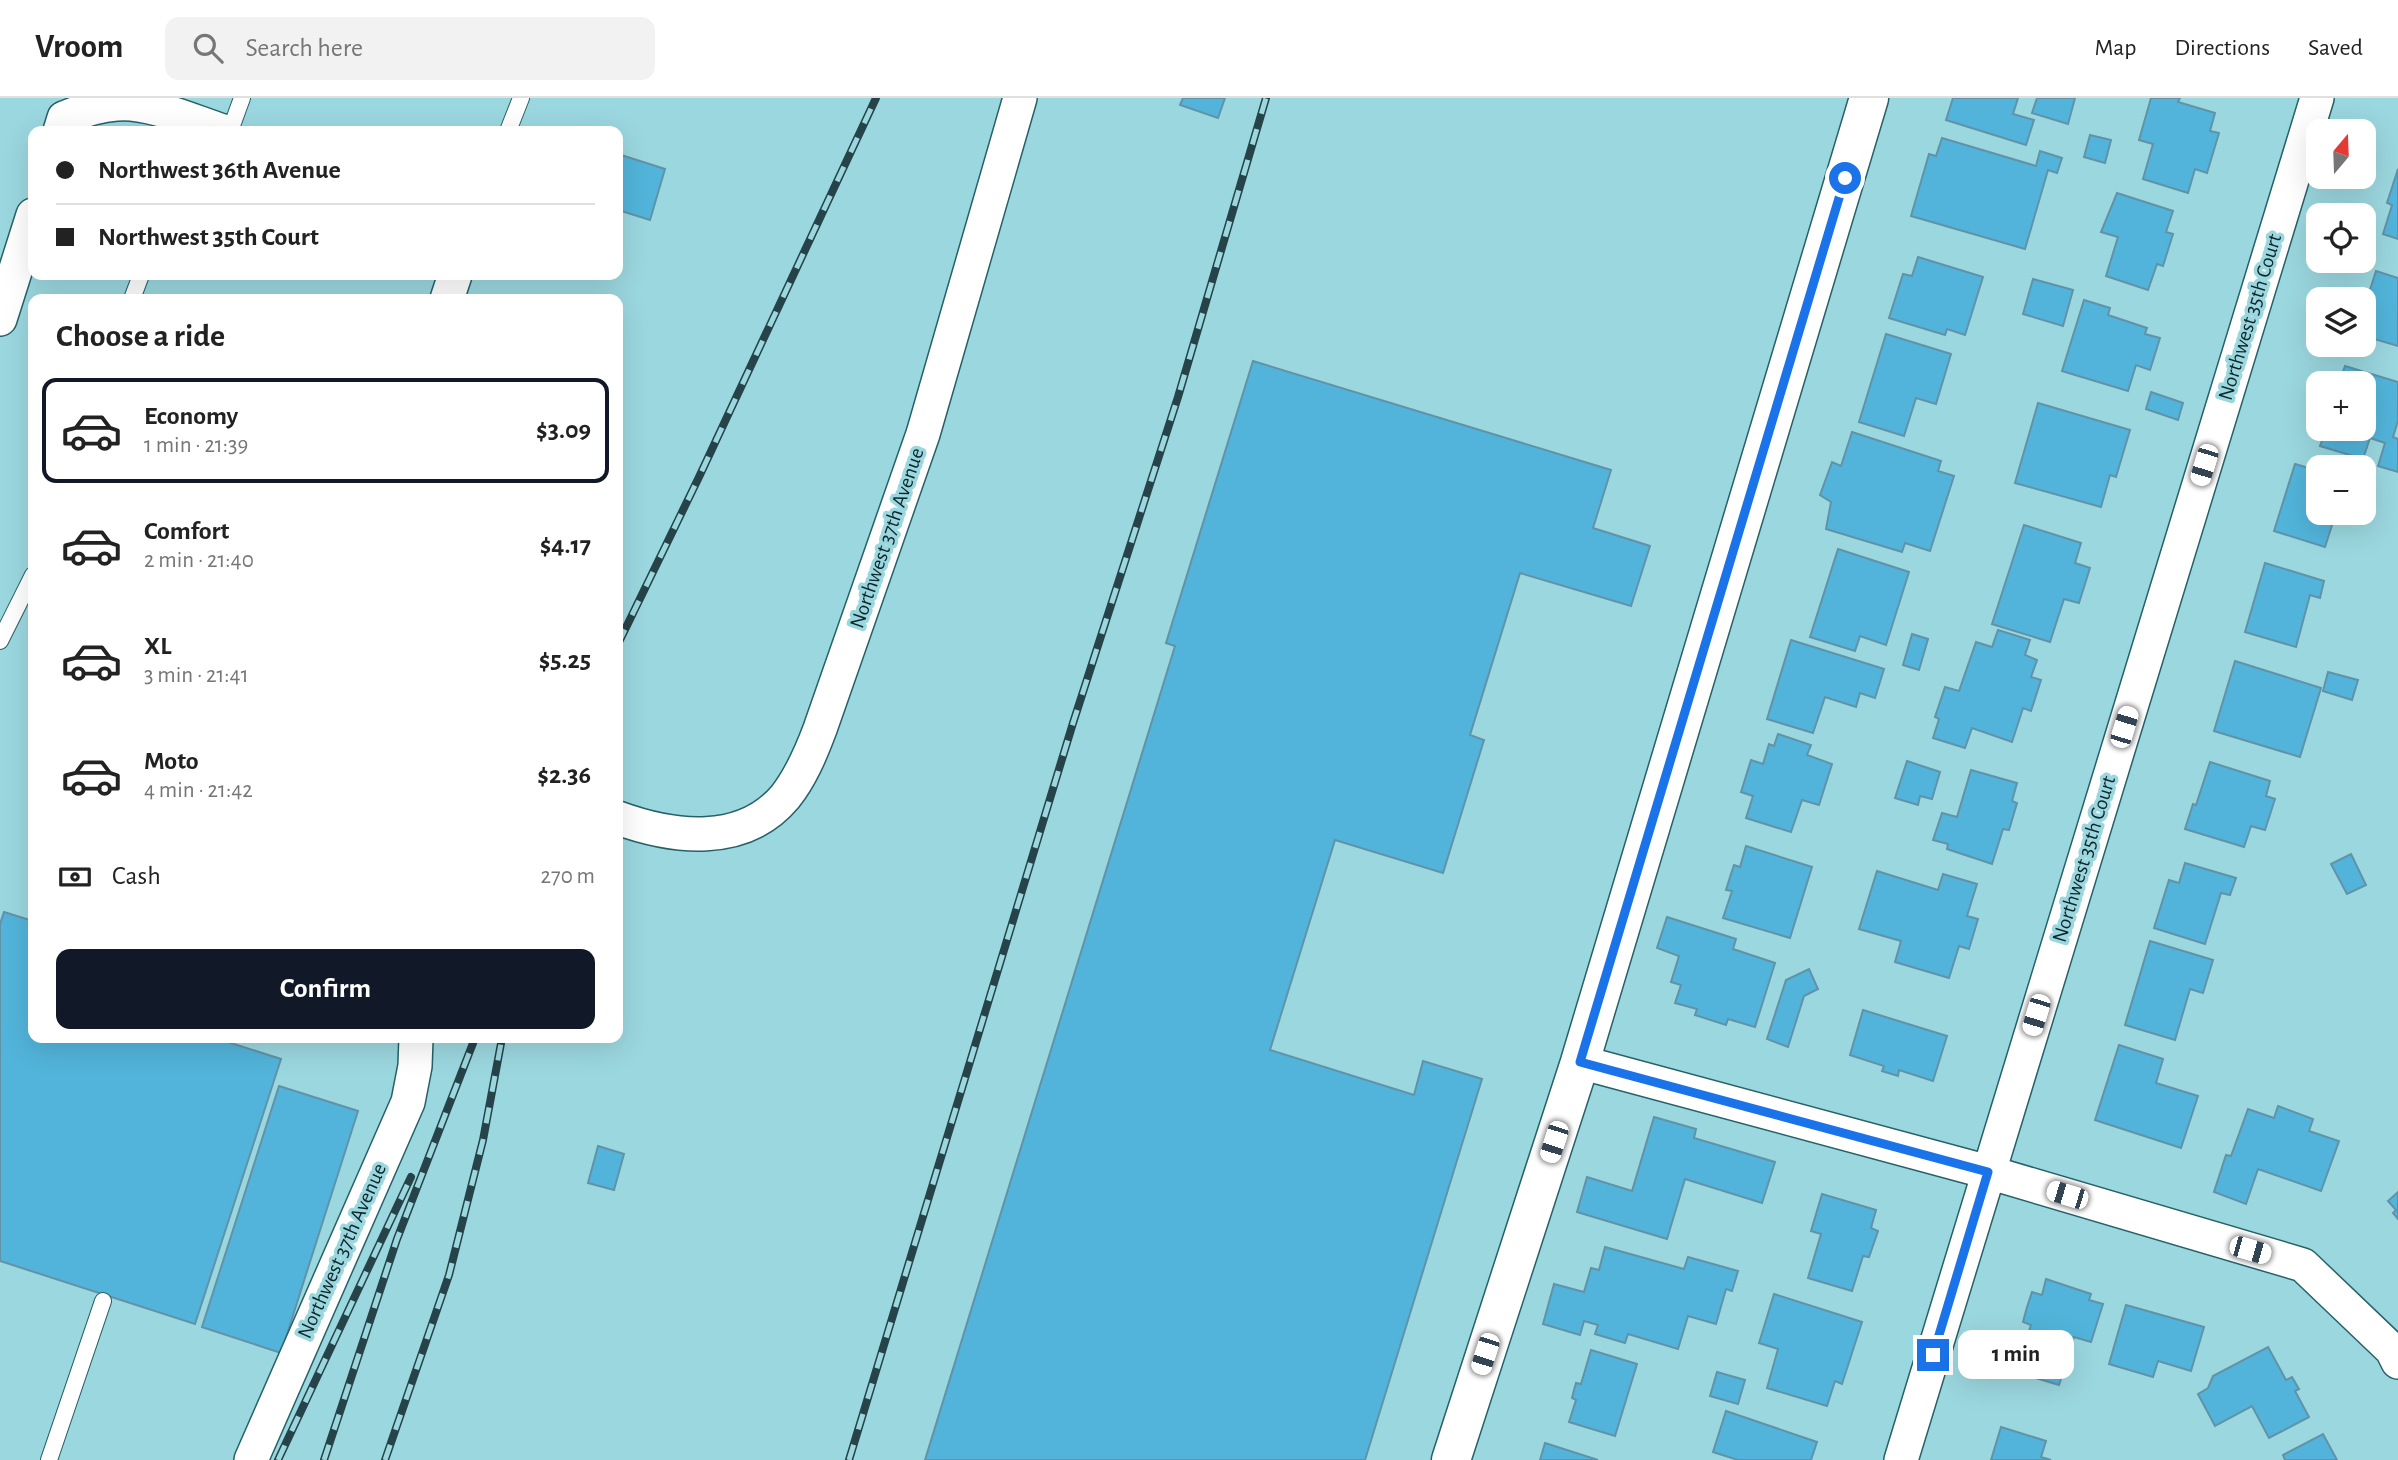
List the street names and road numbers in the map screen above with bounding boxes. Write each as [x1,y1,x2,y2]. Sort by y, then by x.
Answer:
street label: Northwest 35th Court [2215,231,2285,403]
street label: Northwest 37th Avenue [846,445,928,631]
street label: Northwest 35th Court [2049,773,2119,945]
street label: Northwest 37th Avenue [294,1160,390,1342]

